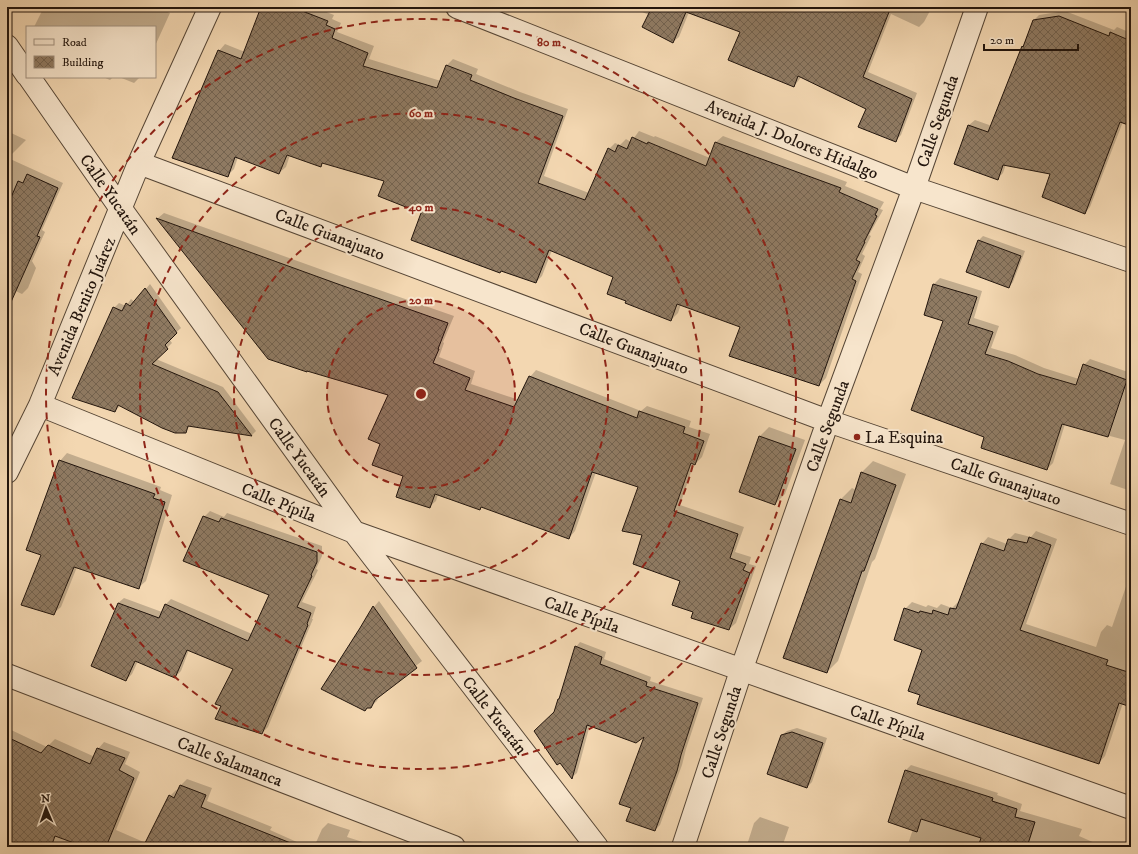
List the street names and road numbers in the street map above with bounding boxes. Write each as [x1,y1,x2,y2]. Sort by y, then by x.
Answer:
street label: Calle Segunda [912,71,964,170]
street label: Avenida J. Dolores Hidalgo [702,95,881,185]
street label: Calle Yucatán [74,150,146,239]
street label: Calle Guanajuato [272,204,388,266]
street label: Avenida Benito Juárez [43,233,121,379]
street label: Calle Guanajuato [576,318,692,380]
street label: Calle Segunda [801,377,855,475]
street label: Calle Yucatán [263,413,336,502]
street label: Calle Guanajuato [947,453,1064,511]
street label: Calle Pípila [238,478,320,528]
street label: Calle Pípila [541,591,623,639]
street label: Calle Yucatán [457,672,532,759]
street label: Calle Segunda [697,682,748,782]
street label: Calle Pípila [847,700,929,746]
street label: Calle Salamanca [174,732,286,792]

